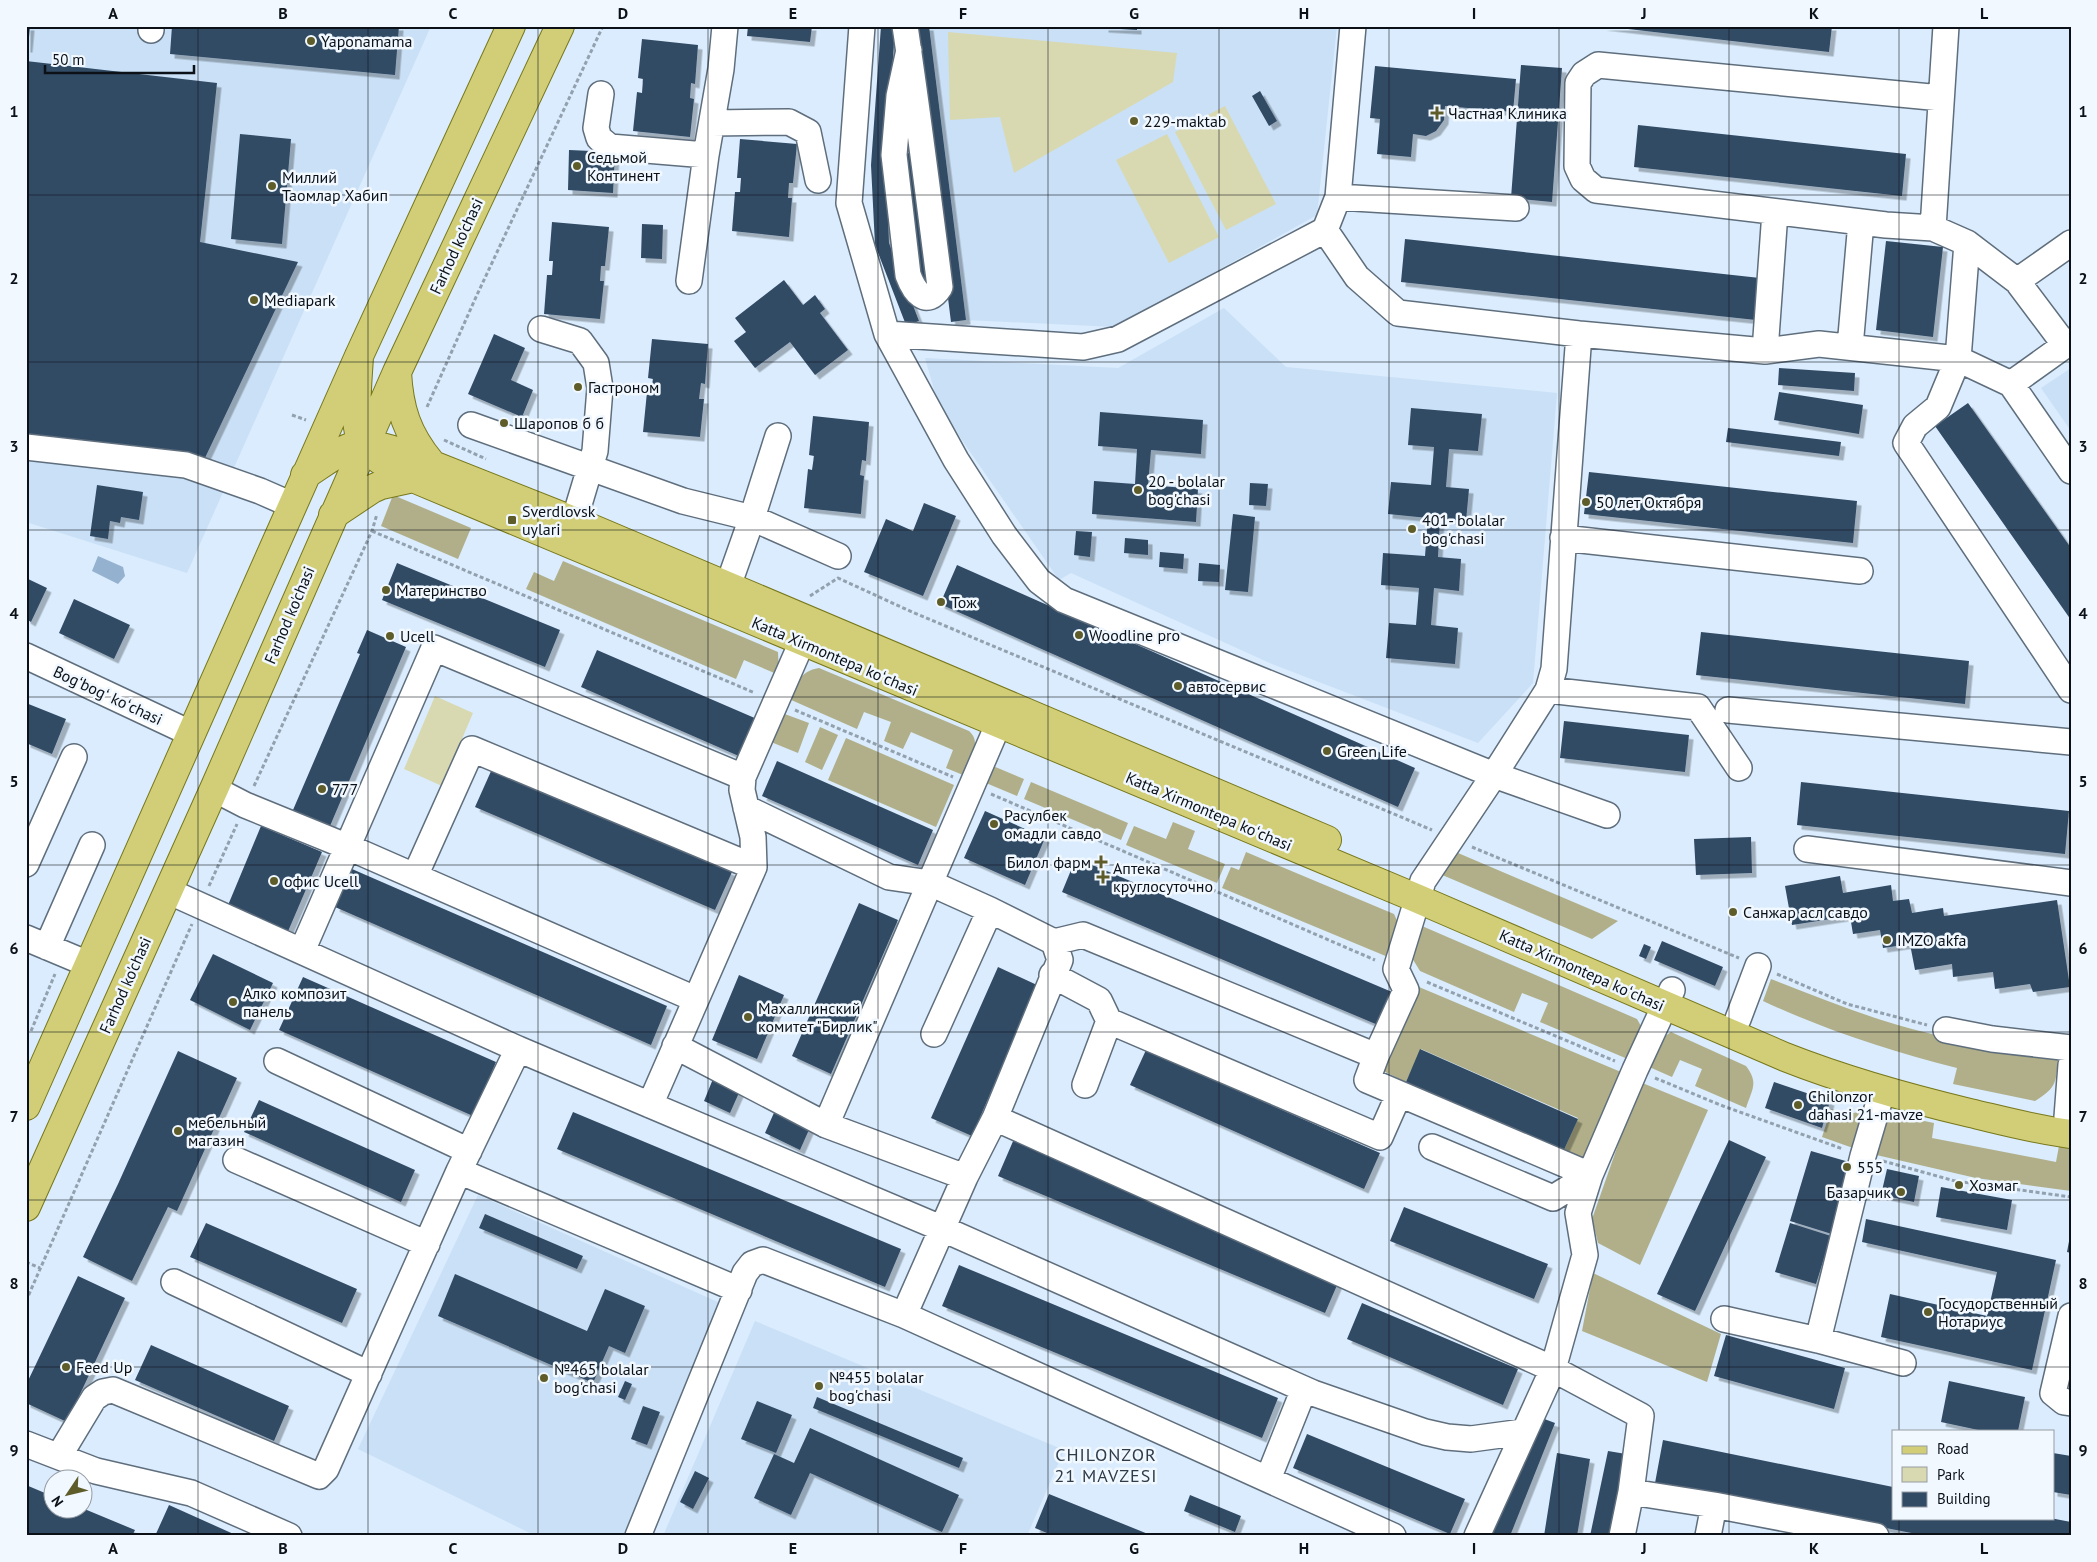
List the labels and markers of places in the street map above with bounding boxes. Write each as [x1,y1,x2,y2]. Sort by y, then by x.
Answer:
place label: Yaponamama [321,31,413,51]
marker: Yaponamama [305,35,317,47]
place label: Частная Клиника [1448,103,1567,123]
marker: Частная Клиника [1430,106,1444,120]
place label: 229-maktab [1144,111,1227,131]
marker: 229-maktab [1128,115,1140,127]
place label: Седьмой Континент [587,147,660,185]
marker: Седьмой Континент [571,160,583,172]
place label: Миллий Таомлар Хабип [282,167,388,205]
marker: Миллий Таомлар Хабип [266,180,278,192]
place label: Mediapark [264,290,336,310]
marker: Mediapark [248,294,260,306]
place label: Гастроном [588,377,659,397]
marker: Гастроном [572,381,584,393]
place label: Шаропов б б [514,413,604,433]
marker: Шаропов б б [498,417,510,429]
place label: 20 - bolalar bog'chasi [1148,471,1226,509]
marker: 20 - bolalar bog'chasi [1132,484,1144,496]
place label: 50 лет Октября [1596,492,1701,512]
marker: 50 лет Октября [1580,496,1592,508]
place label: Sverdlovsk uylari [522,501,596,539]
place label: 401- bolalar bog'chasi [1422,510,1505,548]
marker: Sverdlovsk uylari [506,514,518,526]
marker: 401- bolalar bog'chasi [1406,523,1418,535]
place label: Материнство [396,580,487,600]
marker: Материнство [380,584,392,596]
place label: Тож [951,592,977,612]
marker: Тож [935,596,947,608]
place label: Woodline pro [1089,625,1180,645]
place label: Ucell [400,626,435,646]
marker: Woodline pro [1073,629,1085,641]
marker: Ucell [384,630,396,642]
place label: автосервис [1188,676,1266,696]
marker: автосервис [1172,680,1184,692]
place label: Green Life [1337,741,1407,761]
marker: Green Life [1321,745,1333,757]
place label: 777 [332,779,358,799]
marker: 777 [316,783,328,795]
place label: Расулбек омадли савдо [1004,805,1101,843]
marker: Расулбек омадли савдо [988,818,1000,830]
place label: Билол фарм [1007,852,1091,872]
marker: Билол фарм [1095,856,1107,868]
place label: Аптека круглосуточно [1113,858,1213,896]
place label: офис Ucell [284,871,359,891]
marker: Аптека круглосуточно [1097,871,1109,883]
marker: офис Ucell [268,875,280,887]
place label: Санжар асл савдо [1743,902,1868,922]
marker: Санжар асл савдо [1727,906,1739,918]
place label: IMZO akfa [1897,930,1967,950]
marker: IMZO akfa [1881,934,1893,946]
place label: Алко композит панель [243,983,347,1021]
marker: Алко композит панель [227,996,239,1008]
place label: Махаллинский комитет "Бирлик" [758,998,878,1036]
marker: Махаллинский комитет "Бирлик" [742,1011,754,1023]
place label: Chilonzor dahasi 21-mavze [1808,1086,1923,1124]
marker: Chilonzor dahasi 21-mavze [1792,1099,1804,1111]
place label: мебельный магазин [188,1112,266,1150]
marker: мебельный магазин [172,1125,184,1137]
place label: 555 [1857,1157,1883,1177]
marker: 555 [1841,1161,1853,1173]
place label: Хозмаг [1969,1175,2018,1195]
marker: Хозмаг [1953,1179,1965,1191]
place label: Базарчик [1826,1182,1891,1202]
marker: Базарчик [1895,1186,1907,1198]
place label: Госудорственный Нотариус [1938,1293,2058,1331]
marker: Госудорственный Нотариус [1922,1306,1934,1318]
place label: Feed Up [76,1357,132,1377]
place label: №465 bolalar bog'chasi [554,1359,649,1397]
marker: Feed Up [60,1361,72,1373]
place label: №455 bolalar bog'chasi [829,1367,924,1405]
marker: №465 bolalar bog'chasi [538,1372,550,1384]
marker: №455 bolalar bog'chasi [813,1380,825,1392]

